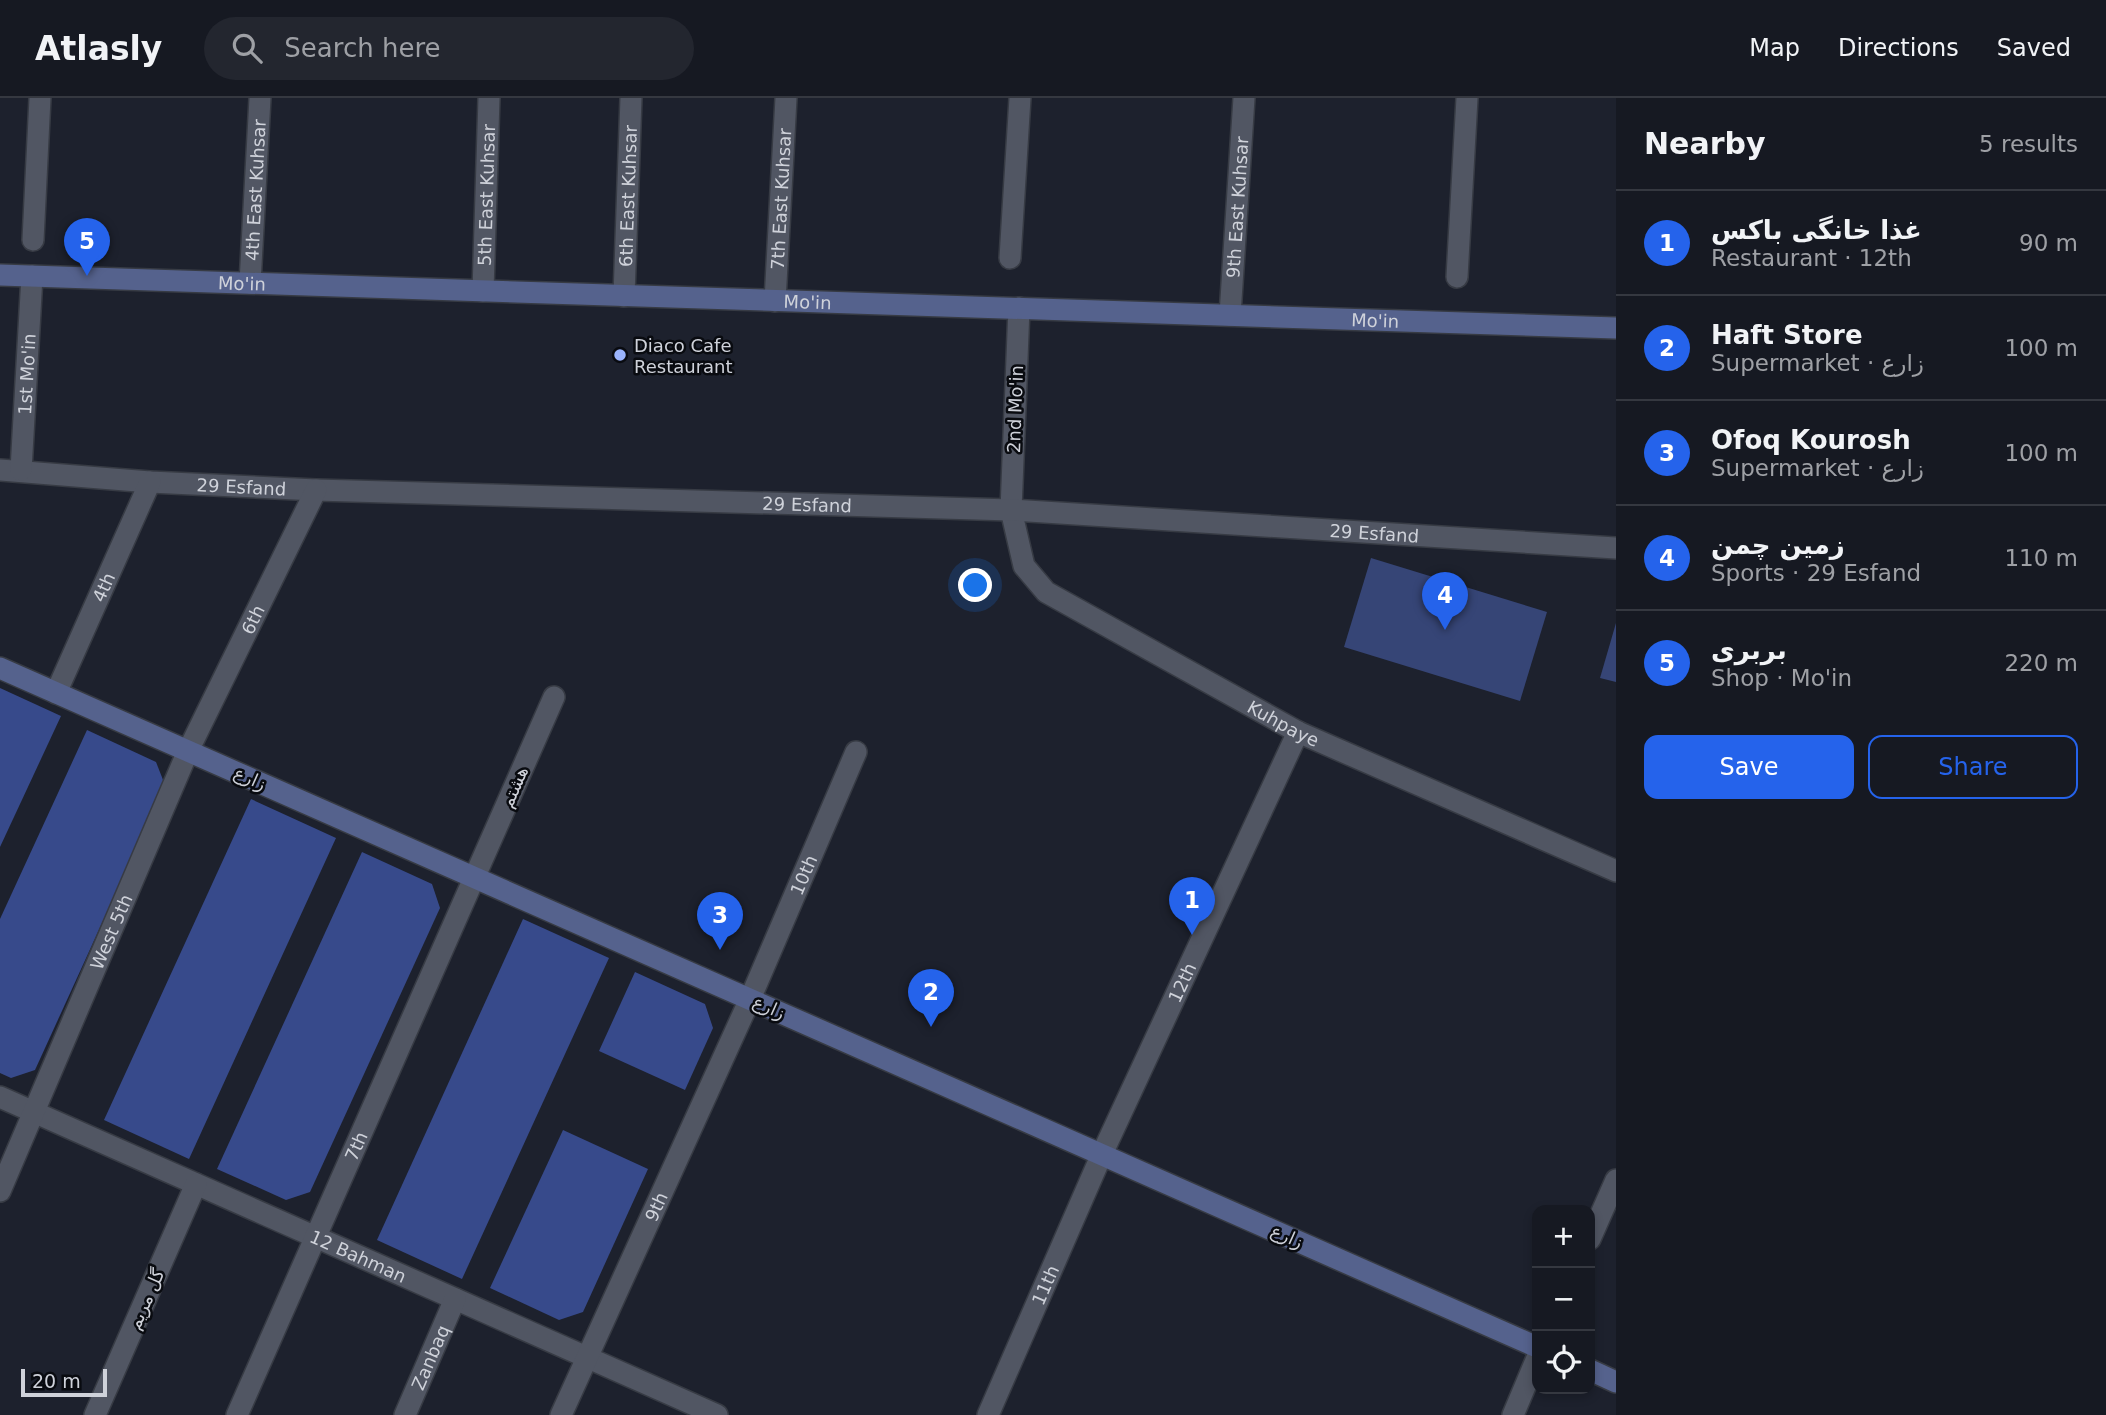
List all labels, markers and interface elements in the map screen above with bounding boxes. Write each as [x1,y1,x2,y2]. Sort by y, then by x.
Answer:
search box [204,17,694,80]
text: Atlasly [35,29,162,68]
icon: search [228,29,266,67]
text: Search here [284,33,441,63]
text: Map [1749,34,1800,62]
text: Directions [1838,34,1959,62]
text: Saved [1997,34,2071,62]
street label: 4th East Kuhsar [241,118,269,262]
street label: 5th East Kuhsar [473,123,499,266]
street label: 6th East Kuhsar [615,124,641,267]
text: Nearby [1644,126,1766,161]
street label: 7th East Kuhsar [766,127,795,271]
text: 5 results [1979,131,2078,157]
street label: 9th East Kuhsar [1222,135,1252,279]
text: غذا خانگی باکس [1711,215,1922,245]
pin: 5 [64,218,110,276]
text: 1 [1659,230,1675,256]
text: 90 m [2019,230,2078,256]
text: Restaurant · 12th [1711,245,1912,271]
street label: Mo'in [218,272,266,294]
street label: Mo'in [783,290,832,313]
street label: Mo'in [1351,309,1400,331]
text: Haft Store [1711,320,1863,350]
street label: 1st Mo'in [14,333,39,415]
place label: Diaco Cafe Restaurant [634,335,733,377]
text: 2 [1659,335,1675,361]
text: 100 m [2004,335,2078,361]
marker: Diaco Cafe Restaurant [612,347,628,363]
text: Supermarket · زارع [1711,350,1924,376]
street label: 2nd Mo'in [1003,365,1027,453]
text: Ofoq Kourosh [1711,425,1911,455]
text: 3 [1659,440,1675,466]
text: 100 m [2004,440,2078,466]
text: Supermarket · زارع [1711,455,1924,481]
street label: 29 Esfand [196,474,287,499]
street label: 29 Esfand [762,492,852,516]
street label: 29 Esfand [1329,520,1420,546]
text: زمین چمن [1711,530,1845,560]
text: 4 [1659,545,1675,571]
text: 110 m [2004,545,2078,571]
text: Sports · 29 Esfand [1711,560,1921,586]
your location [958,568,992,602]
street label: 4th [88,569,119,605]
pin: 4 [1422,572,1468,630]
street label: 6th [236,601,269,638]
text: بربری [1711,635,1787,665]
text: 5 [1659,650,1675,676]
text: 220 m [2004,650,2078,676]
text: Shop · Mo'in [1711,665,1852,691]
street label: Kuhpaye [1244,696,1322,750]
button: Save [1644,735,1854,799]
button: Share [1868,735,2078,799]
street label: زارع [230,762,269,795]
street label: هشتم [496,763,533,811]
street label: 10th [785,852,821,898]
pin: 1 [1169,877,1215,935]
street label: West 5th [85,891,136,973]
pin: 3 [697,892,743,950]
street label: 12th [1163,959,1200,1006]
pin: 2 [908,969,954,1027]
street label: زارع [749,991,788,1024]
street label: 7th [340,1128,371,1164]
street label: 9th [640,1189,671,1224]
map controls [1532,1205,1595,1394]
button: + [1532,1205,1595,1268]
street label: زارع [1267,1220,1306,1253]
street label: 12 Bahman [307,1225,410,1286]
street label: 11th [1027,1262,1063,1308]
street label: گل مریم [123,1265,170,1333]
button: − [1532,1268,1595,1331]
street label: Zanbaq [407,1321,453,1393]
button: locate [1532,1331,1595,1394]
scale bar [21,1366,107,1398]
text: 20 m [32,1370,81,1392]

